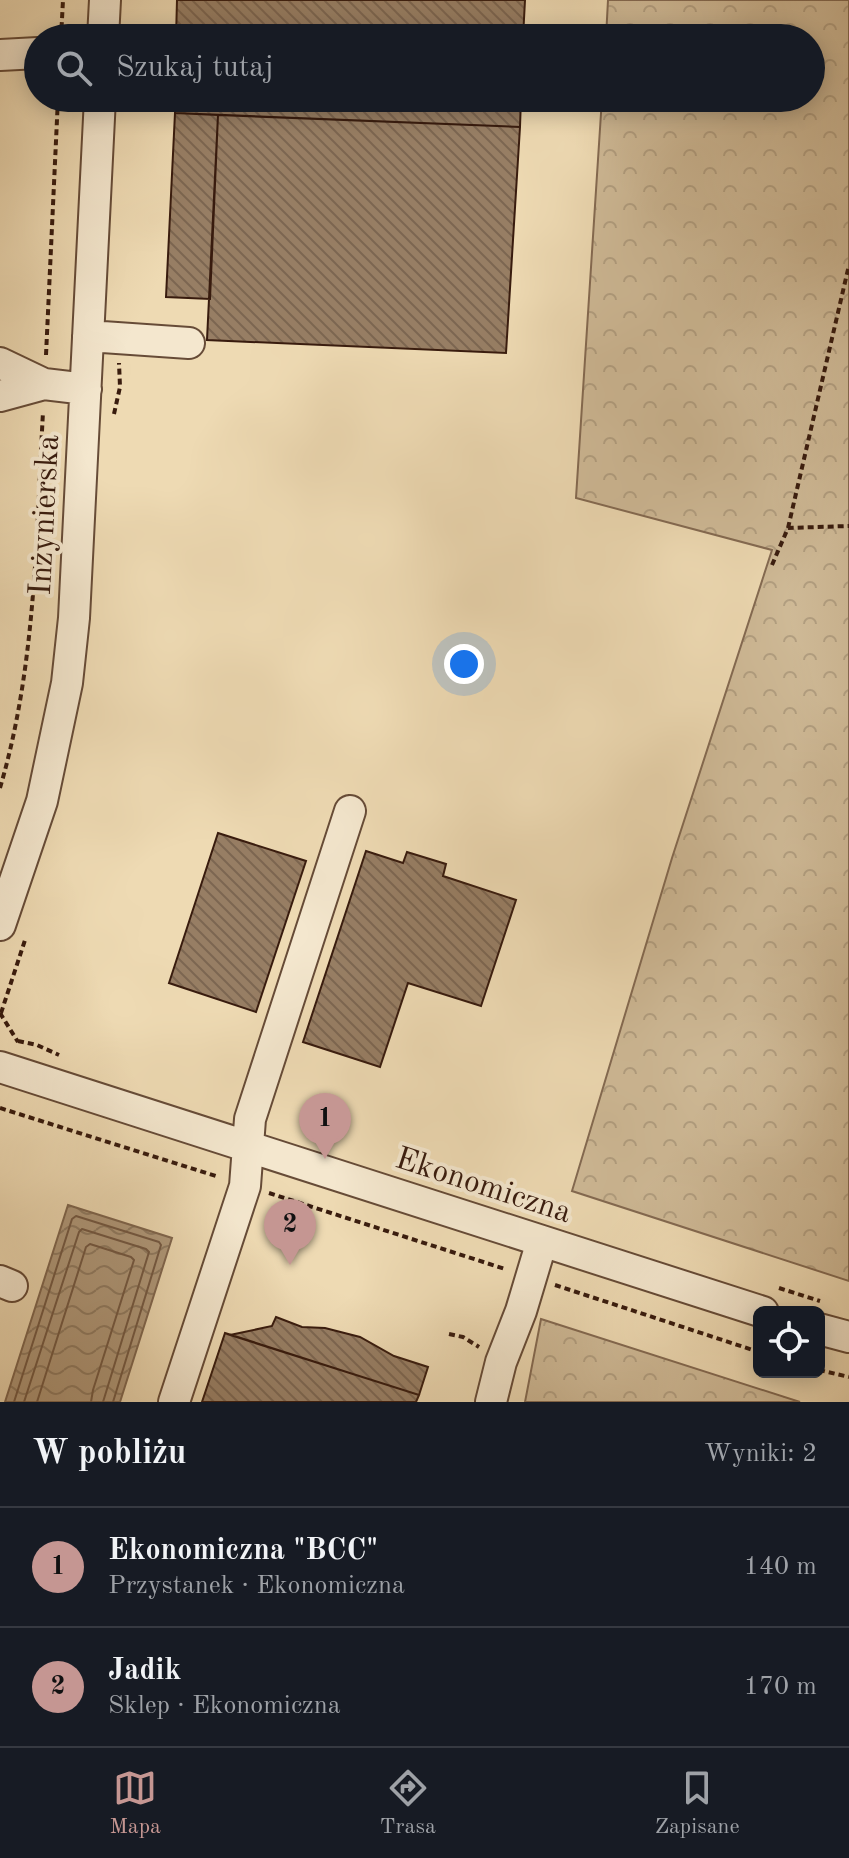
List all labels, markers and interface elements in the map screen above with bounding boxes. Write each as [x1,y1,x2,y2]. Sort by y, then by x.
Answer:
search box [24,24,825,112]
icon: search [52,46,96,90]
text: Szukaj tutaj [116,53,274,83]
street label: Inżynierska [26,434,66,596]
your location [444,644,484,684]
pin: 1 [299,1093,351,1159]
street label: Ekonomiczna [391,1143,575,1230]
pin: 2 [264,1199,316,1265]
map controls [753,1306,825,1378]
button: locate [753,1306,825,1378]
text: W pobliżu [32,1437,187,1471]
text: Wyniki: 2 [704,1441,817,1467]
text: Ekonomiczna "BCC" [108,1536,378,1566]
text: 1 [50,1554,66,1580]
text: 140 m [744,1554,817,1580]
text: Przystanek · Ekonomiczna [108,1573,405,1599]
text: Jadik [108,1656,181,1686]
text: 2 [50,1674,66,1700]
text: 170 m [744,1674,817,1700]
text: Sklep · Ekonomiczna [108,1693,341,1719]
tab: Mapa [109,1766,161,1841]
tab: Trasa [380,1766,436,1841]
tab: Zapisane [655,1766,740,1841]

